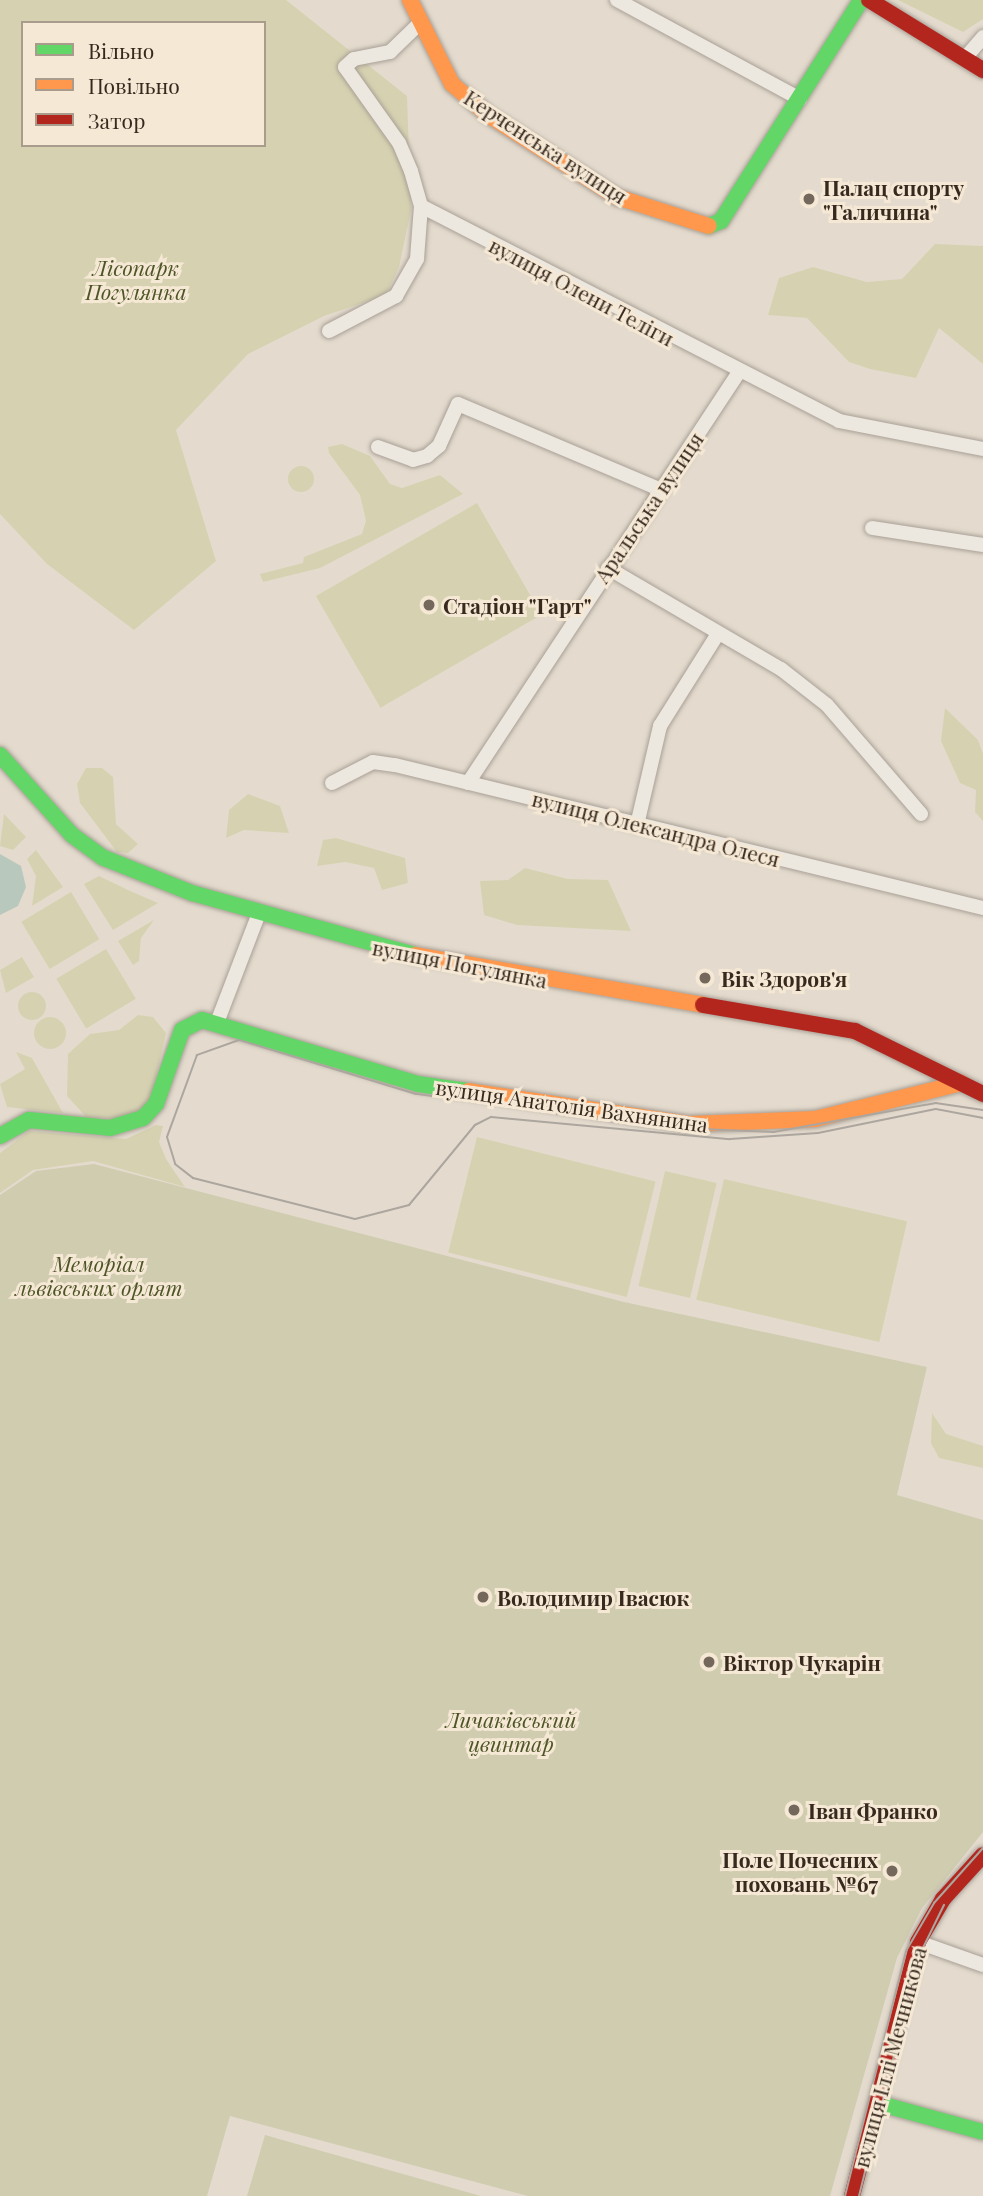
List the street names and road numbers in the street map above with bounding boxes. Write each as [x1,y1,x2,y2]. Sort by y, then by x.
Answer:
street label: Керченська вулиця [460,84,632,208]
street label: вулиця Олени Теліги [485,232,679,350]
street label: Аральська вулиця [588,427,708,587]
street label: вулиця Олександра Олеся [530,785,782,871]
street label: вулиця Погулянка [370,934,550,992]
street label: вулиця Анатолія Вахнянина [434,1073,710,1137]
street label: вулиця Іллі Мечникова [847,1944,931,2170]

